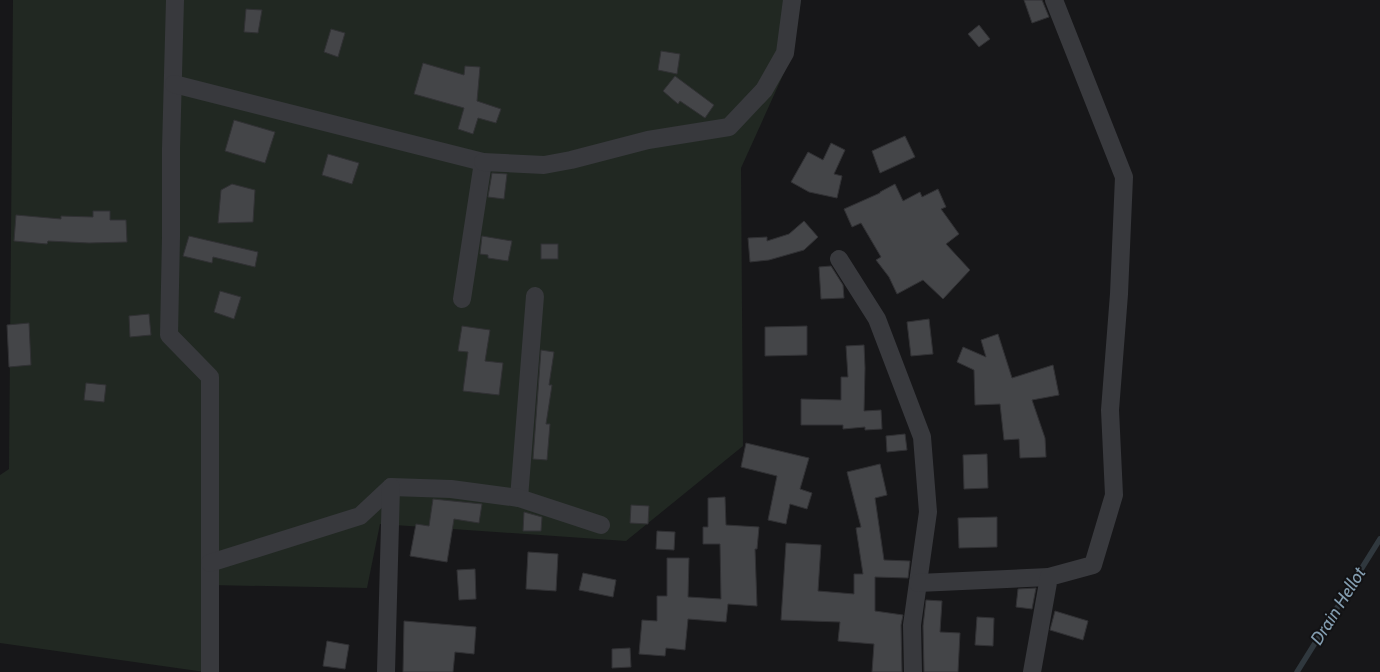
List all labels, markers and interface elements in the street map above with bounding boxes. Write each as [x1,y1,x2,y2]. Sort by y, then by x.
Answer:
water label: Drain Hellot [1306,563,1371,649]

